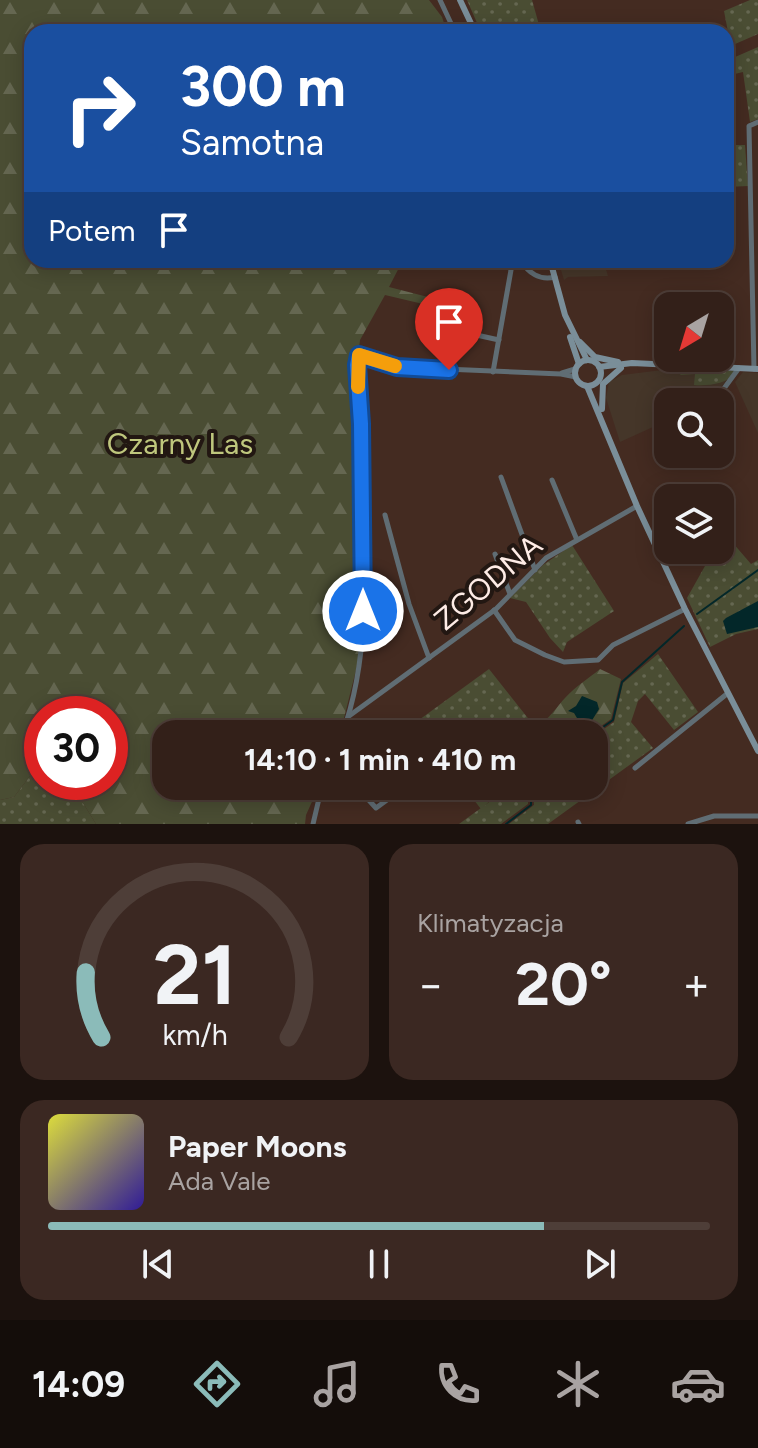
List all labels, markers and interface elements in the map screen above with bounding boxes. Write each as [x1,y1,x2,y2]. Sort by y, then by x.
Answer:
text: 300 m [180,53,346,120]
icon: right [48,56,152,160]
text: Samotna [180,121,324,164]
icon: arrive [152,208,196,252]
text: Potem [48,212,136,249]
pin [415,288,483,370]
north arrow [654,292,734,372]
map controls [654,292,734,564]
icon: arrive [427,300,471,344]
button: search [654,388,734,468]
park label: Czarny Las [107,425,253,462]
button: layers [654,484,734,564]
street label: ZGODNA [427,526,550,638]
position arrow [321,569,405,653]
speed limit sign: 30 [24,696,128,800]
text: 14:10 · 1 min · 410 m [244,741,516,778]
text: Klimatyzacja [417,907,564,939]
text: 21 [153,925,236,1025]
text: 20° [515,948,612,1020]
text: − [417,958,444,1011]
text: + [683,958,710,1011]
text: km/h [162,1018,227,1052]
text: Paper Moons [168,1128,347,1165]
text: Ada Vale [168,1165,271,1197]
icon: previous [136,1242,180,1286]
icon: pause [357,1242,401,1286]
icon: next [578,1242,622,1286]
icon: directions [189,1356,245,1412]
icon: music [309,1356,365,1412]
icon: phone [430,1356,486,1412]
icon: climate [550,1356,606,1412]
icon: car [670,1356,726,1412]
text: 14:09 [32,1363,125,1406]

